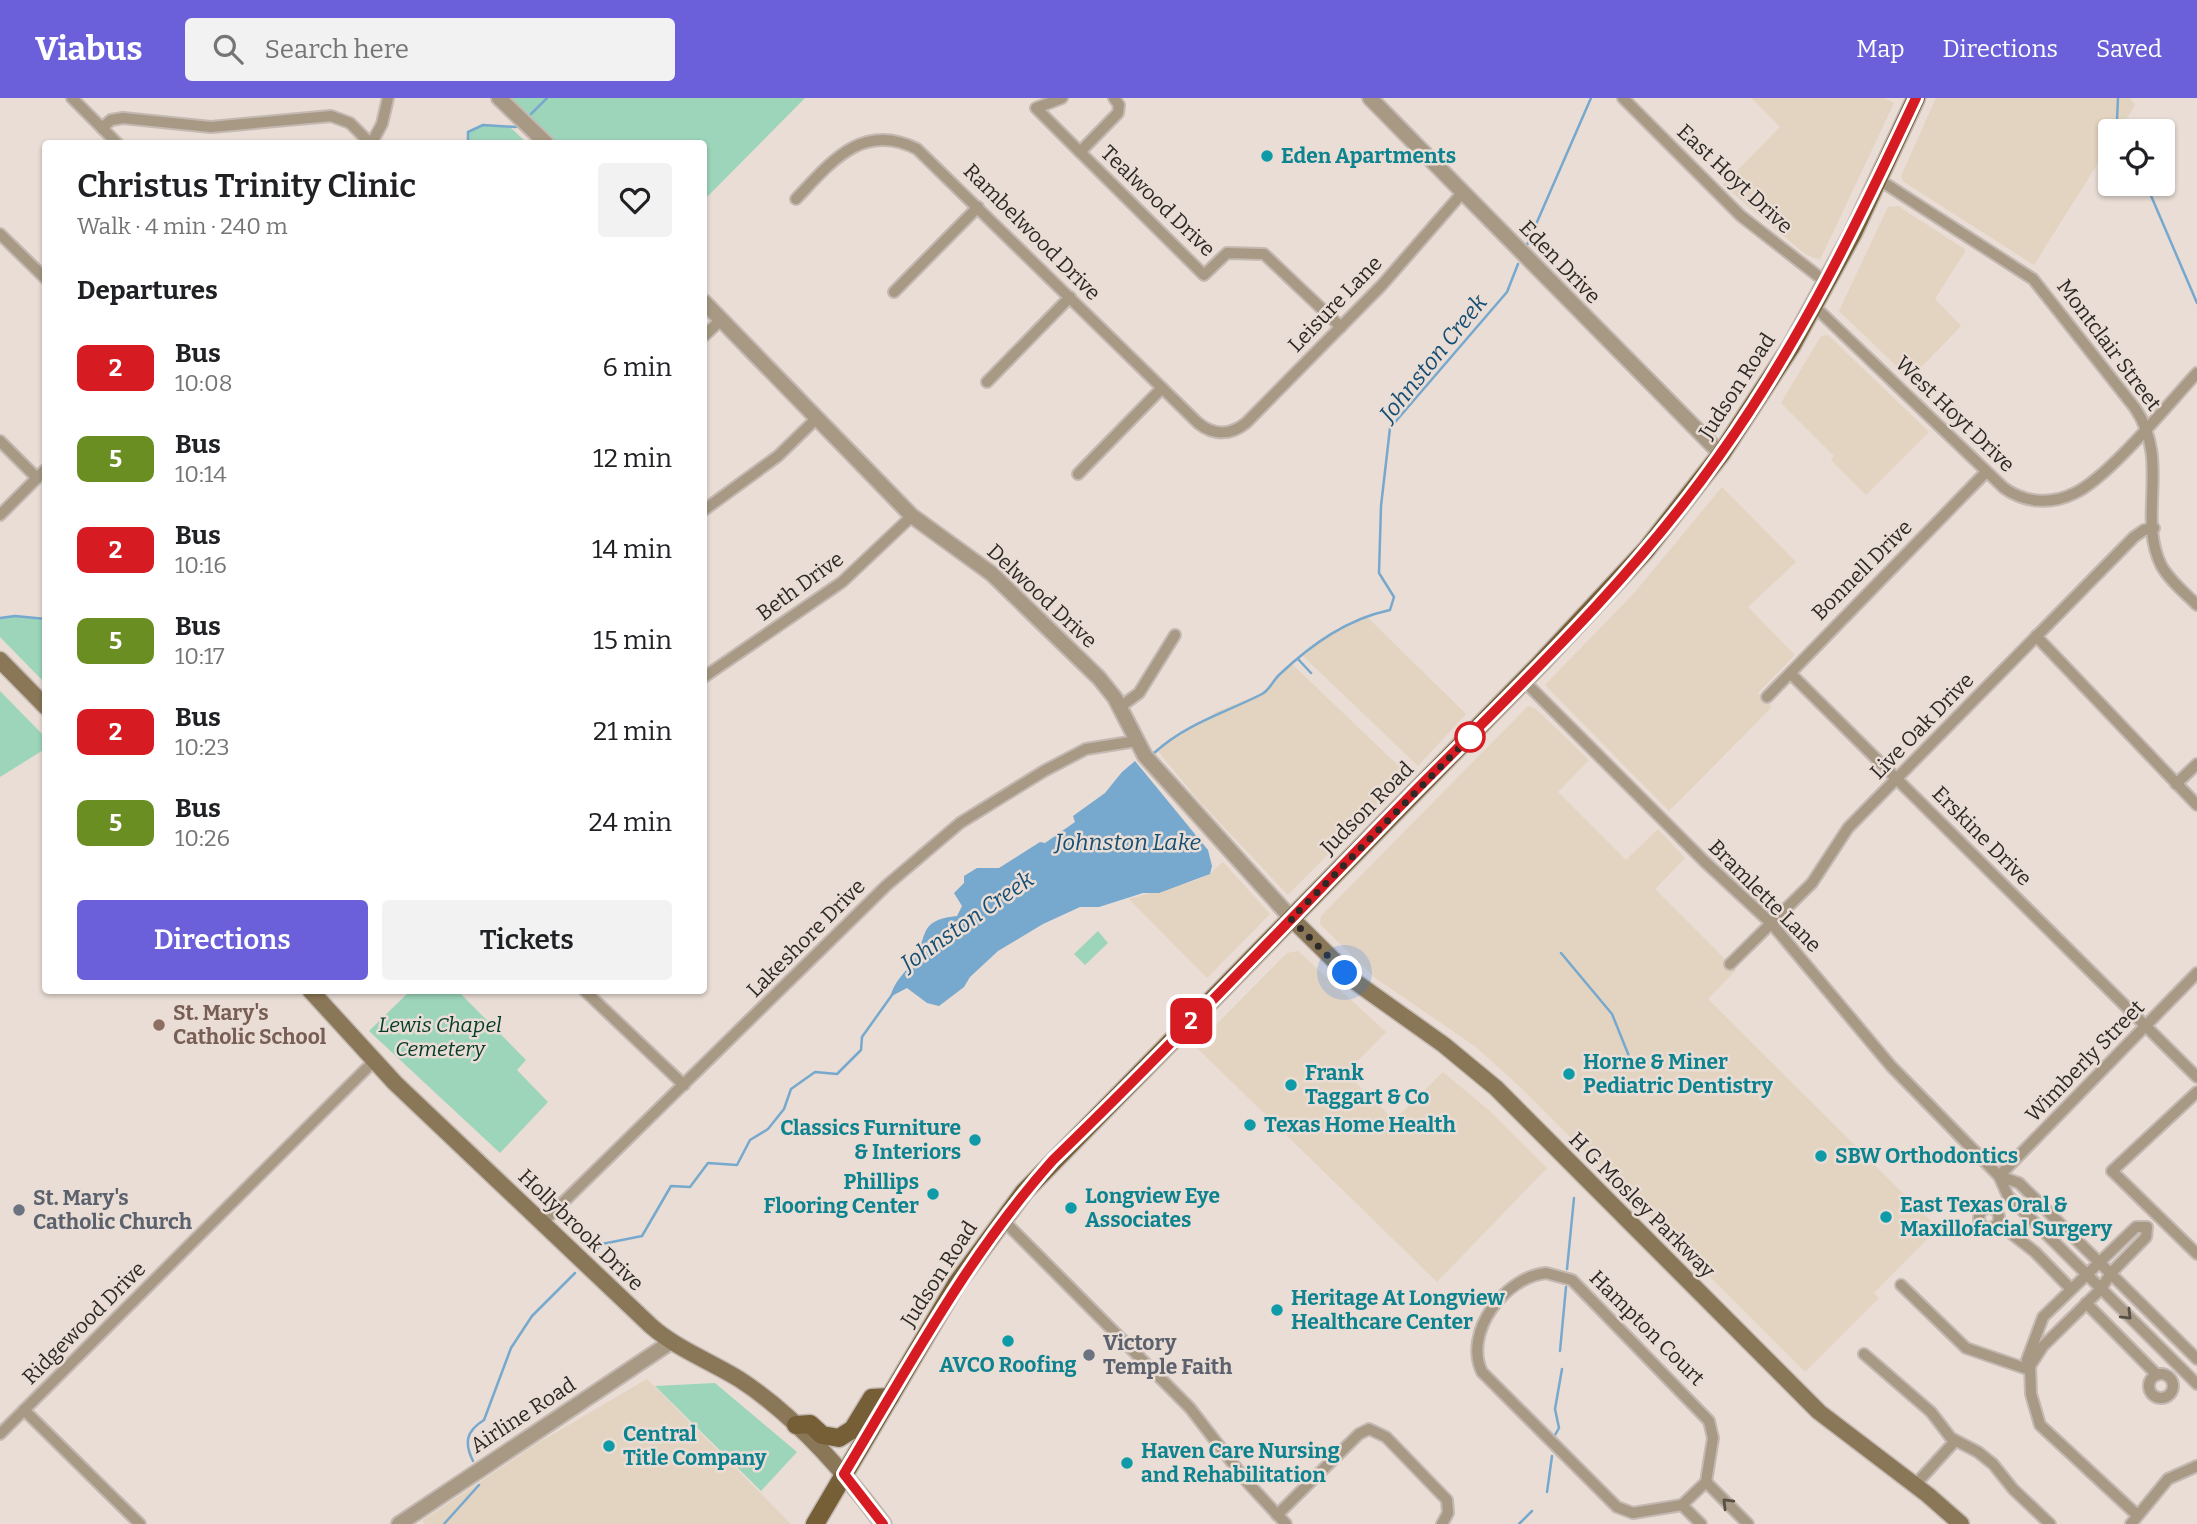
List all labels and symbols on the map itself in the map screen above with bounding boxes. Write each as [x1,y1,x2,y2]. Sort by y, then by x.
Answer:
street label: East Hoyt Drive [1672,119,1798,239]
street label: Tealwood Drive [1095,140,1221,262]
place label: Eden Apartments [1281,143,1456,169]
marker: Eden Apartments [1259,148,1275,164]
street label: Rambelwood Drive [958,158,1106,306]
street label: Eden Drive [1514,215,1606,309]
street label: Leisure Lane [1283,250,1387,358]
street label: Montclair Street [2051,274,2167,416]
water label: Johnston Creek [1372,288,1493,429]
street label: Judson Road [1693,328,1781,445]
street label: West Hoyt Drive [1890,350,2020,478]
street label: Bonnell Drive [1806,514,1918,626]
street label: Delwood Drive [982,538,1102,654]
street label: Beth Drive [751,546,849,626]
street label: Live Oak Drive [1865,667,1979,785]
unlabelled marker [1455,722,1485,752]
street label: Judson Road [1314,756,1419,861]
street label: Erskine Drive [1927,781,2037,891]
water label: Johnston Lake [1053,828,1202,856]
street label: Bramlette Lane [1703,834,1827,958]
water label: Johnston Creek [894,865,1039,978]
street label: Lakeshore Drive [741,873,871,1003]
your location [1327,955,1362,990]
street label: Wimberly Street [2020,994,2150,1127]
line badge: 2 [1168,998,1214,1044]
place label: St. Mary's Catholic School [173,1000,327,1050]
park label: Lewis Chapel Cemetery [378,1012,502,1062]
marker: St. Mary's Catholic School [151,1017,167,1033]
place label: Horne & Miner Pediatric Dentistry [1583,1049,1773,1099]
place label: Frank Taggart & Co [1305,1060,1430,1110]
marker: Horne & Miner Pediatric Dentistry [1561,1066,1577,1082]
marker: Frank Taggart & Co [1283,1077,1299,1093]
place label: Texas Home Health [1264,1112,1457,1138]
place label: Classics Furniture & Interiors [780,1115,961,1165]
marker: Texas Home Health [1242,1117,1258,1133]
street label: H G Mosley Parkway [1564,1127,1721,1284]
marker: Classics Furniture & Interiors [967,1132,983,1148]
place label: SBW Orthodontics [1835,1143,2018,1169]
marker: SBW Orthodontics [1813,1148,1829,1164]
street label: Hollybrook Drive [513,1164,649,1296]
place label: Phillips Flooring Center [763,1169,919,1219]
place label: Longview Eye Associates [1085,1183,1220,1233]
place label: St. Mary's Catholic Church [33,1185,193,1235]
marker: Phillips Flooring Center [925,1186,941,1202]
place label: East Texas Oral & Maxillofacial Surgery [1900,1192,2113,1242]
marker: Longview Eye Associates [1063,1200,1079,1216]
marker: St. Mary's Catholic Church [11,1202,27,1218]
marker: East Texas Oral & Maxillofacial Surgery [1878,1209,1894,1225]
street label: Judson Road [895,1216,983,1333]
street label: Ridgewood Drive [17,1256,151,1390]
street label: Hampton Court [1584,1265,1710,1391]
place label: Heritage At Longview Healthcare Center [1291,1285,1505,1335]
marker: Heritage At Longview Healthcare Center [1269,1302,1285,1318]
one-way arrow [2119,1307,2132,1320]
place label: Victory Temple Faith [1103,1330,1233,1380]
marker: AVCO Roofing [1000,1333,1016,1349]
marker: Victory Temple Faith [1081,1347,1097,1363]
place label: AVCO Roofing [939,1352,1077,1378]
street label: Airline Road [465,1371,581,1459]
place label: Central Title Company [623,1421,767,1471]
marker: Central Title Company [601,1438,617,1454]
place label: Haven Care Nursing and Rehabilitation [1141,1438,1340,1488]
marker: Haven Care Nursing and Rehabilitation [1119,1455,1135,1471]
one-way arrow [1722,1498,1735,1511]

